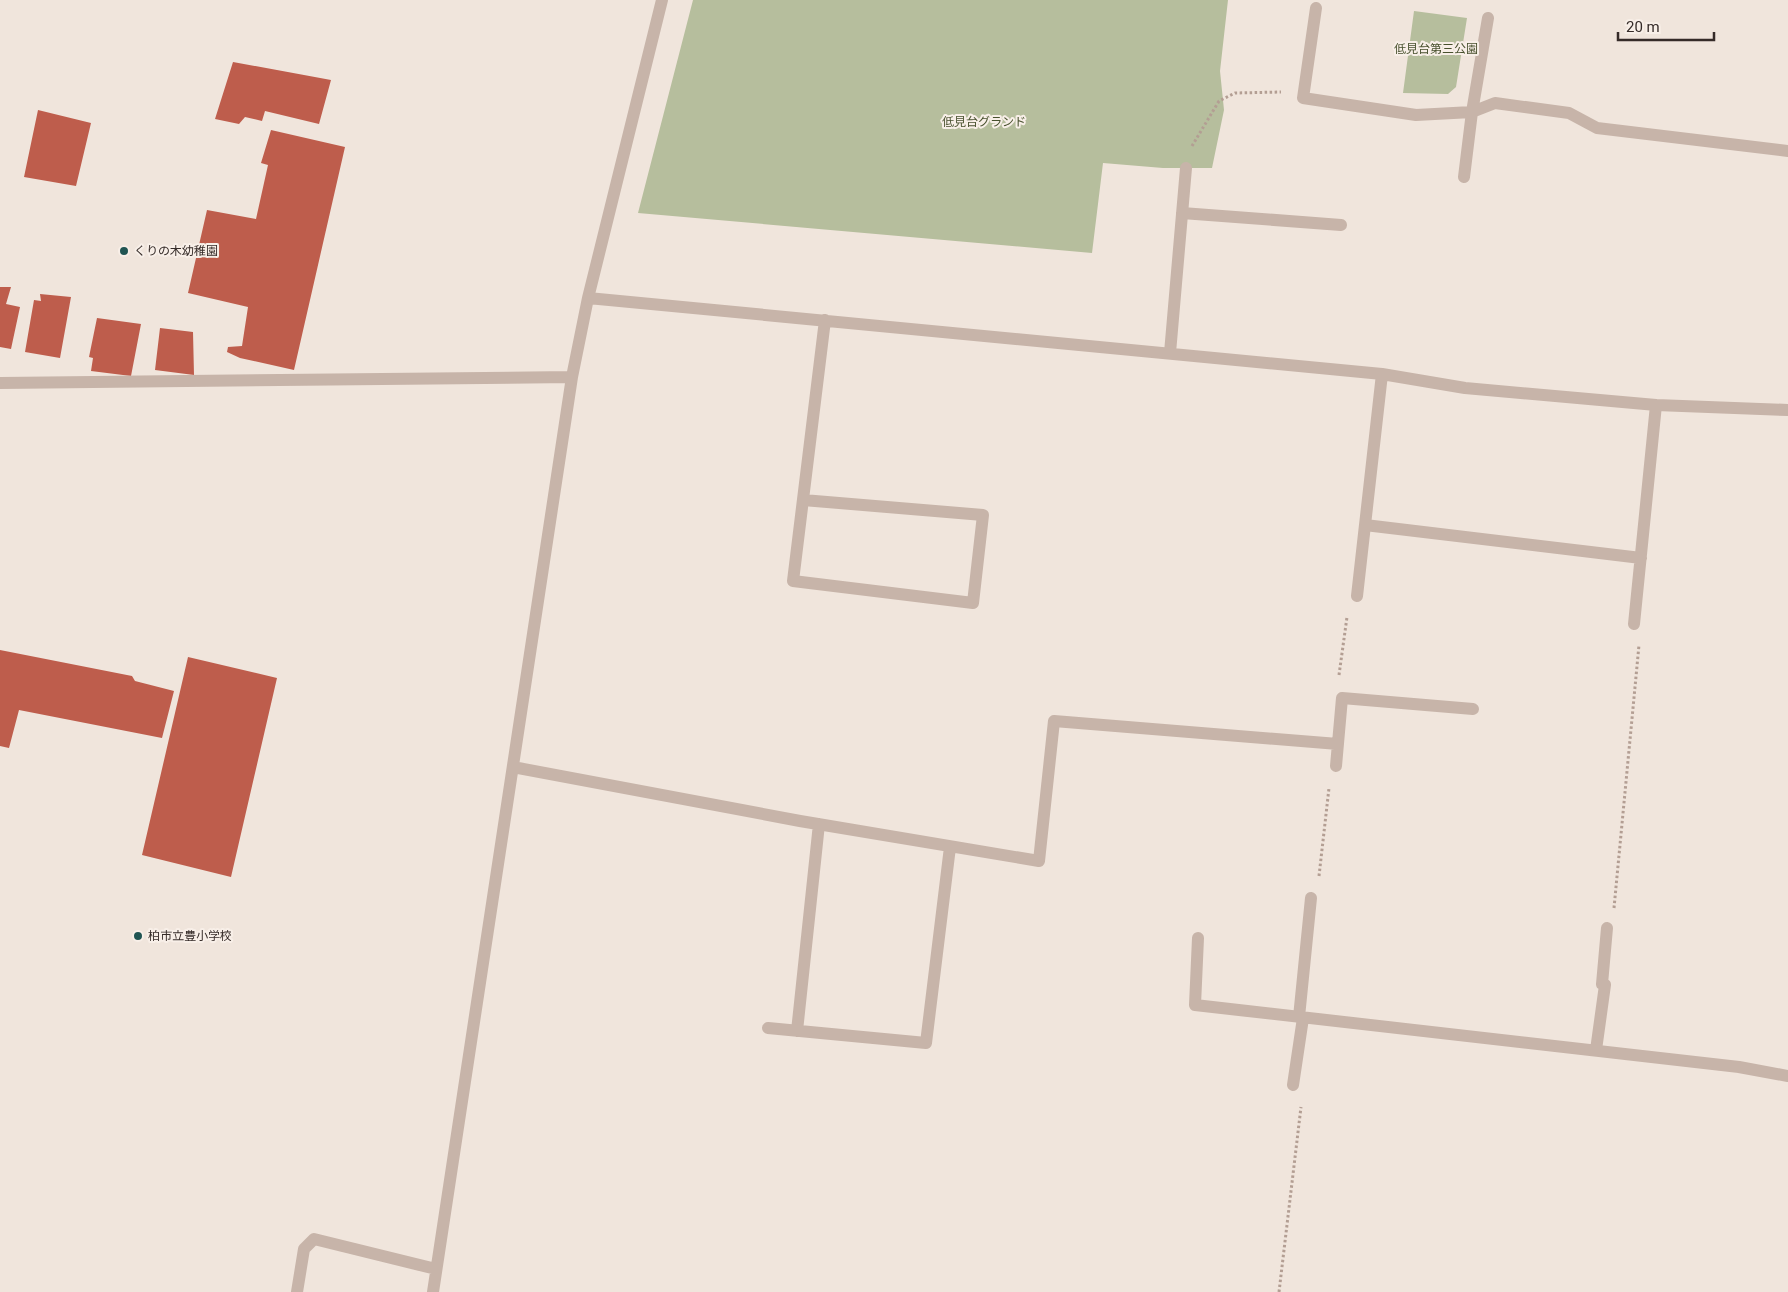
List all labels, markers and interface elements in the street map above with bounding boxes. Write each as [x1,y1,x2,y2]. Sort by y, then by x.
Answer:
scale bar [1618,10,1714,42]
text: 20 m [1626,18,1660,36]
park label: 低見台第三公園 [1394,42,1478,56]
park label: 低見台グランド [942,115,1026,129]
place label: くりの木幼稚園 [134,244,218,258]
marker: くりの木幼稚園 [118,245,130,257]
place label: 柏市立豊小学校 [148,929,232,943]
marker: 柏市立豊小学校 [132,930,144,942]

